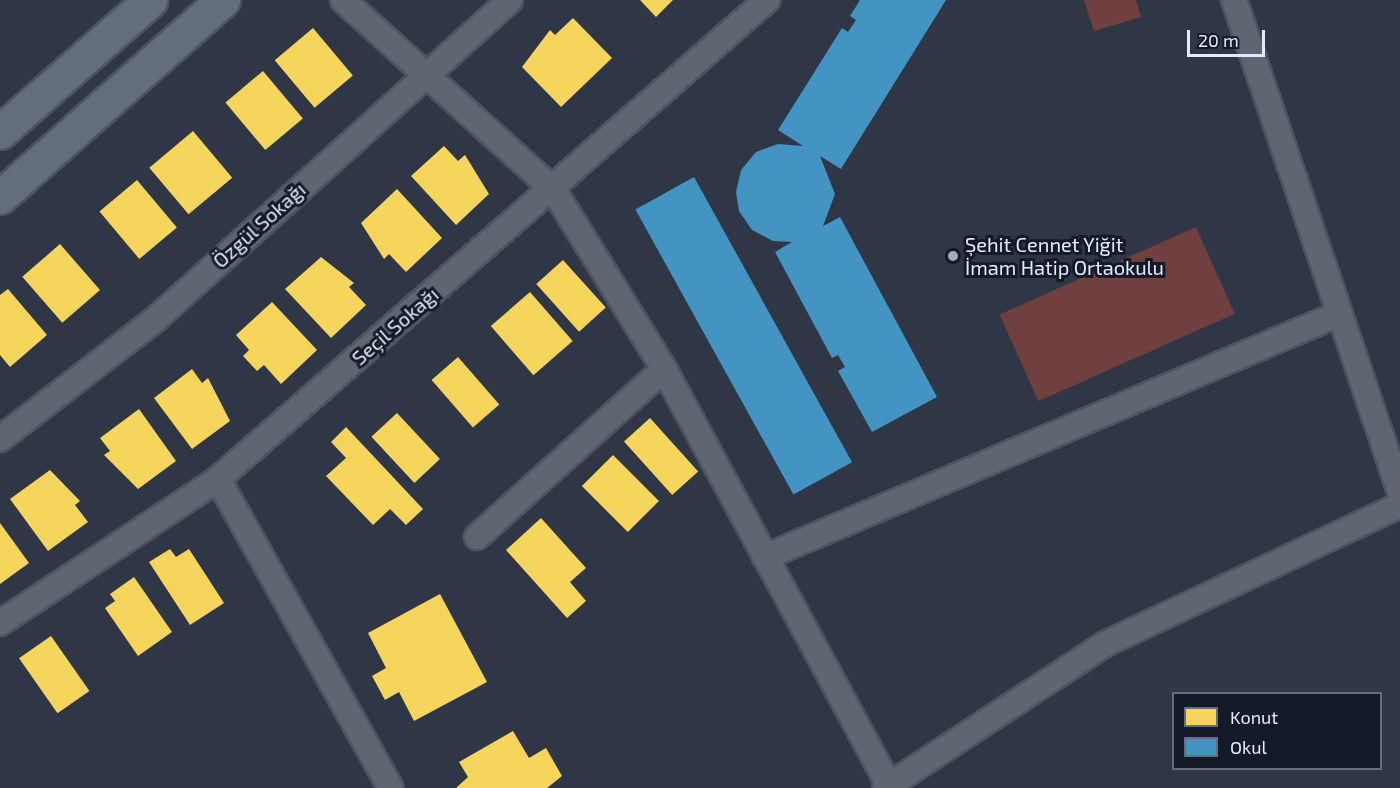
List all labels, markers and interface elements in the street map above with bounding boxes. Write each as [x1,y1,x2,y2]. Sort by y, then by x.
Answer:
scale bar [1190,18,1268,56]
text: 20 m [1198,29,1239,51]
street label: Özgül Sokağı [208,177,310,273]
place label: Şehit Cennet Yiğit İmam Hatip Ortaokulu [965,232,1164,279]
marker: Şehit Cennet Yiğit İmam Hatip Ortaokulu [946,249,960,263]
street label: Seçil Sokağı [347,282,443,370]
legend [1172,692,1382,770]
text: Konut [1230,706,1278,728]
text: Okul [1230,736,1267,758]

